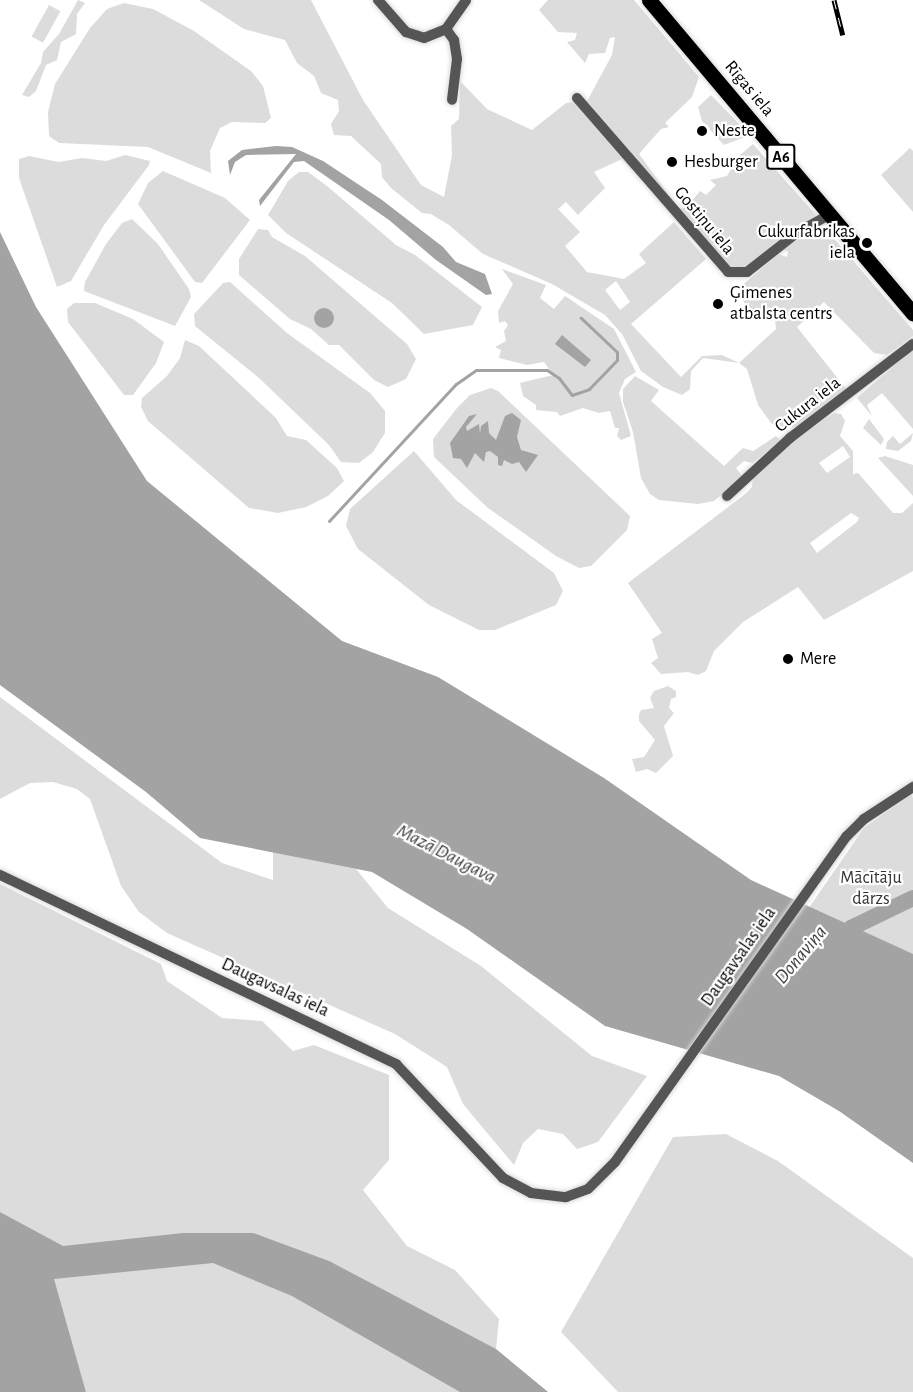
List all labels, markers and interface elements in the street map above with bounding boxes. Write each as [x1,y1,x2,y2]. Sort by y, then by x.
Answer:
street label: Rīgas iela [719,57,779,121]
place label: Neste [714,120,755,142]
marker: Neste [695,124,709,138]
road number: A6 [766,144,796,170]
place label: Hesburger [684,151,758,173]
marker: Hesburger [665,155,679,169]
street label: Gostiņu iela [669,182,739,260]
place label: Cukurfabrikas iela [758,222,855,264]
marker: Cukurfabrikas iela [860,236,874,250]
place label: Ģimenes atbalsta centrs [730,283,832,326]
marker: Ģimenes atbalsta centrs [711,297,725,311]
street label: Cukura iela [771,373,845,437]
place label: Mere [800,648,836,670]
marker: Mere [781,652,795,666]
water label: Mazā Daugava [393,819,499,889]
park label: Mācītāju dārzs [840,868,902,910]
street label: Daugavsalas iela [697,903,781,1011]
water label: Donaviņa [770,921,832,989]
street label: Daugavsalas iela [218,954,332,1022]

